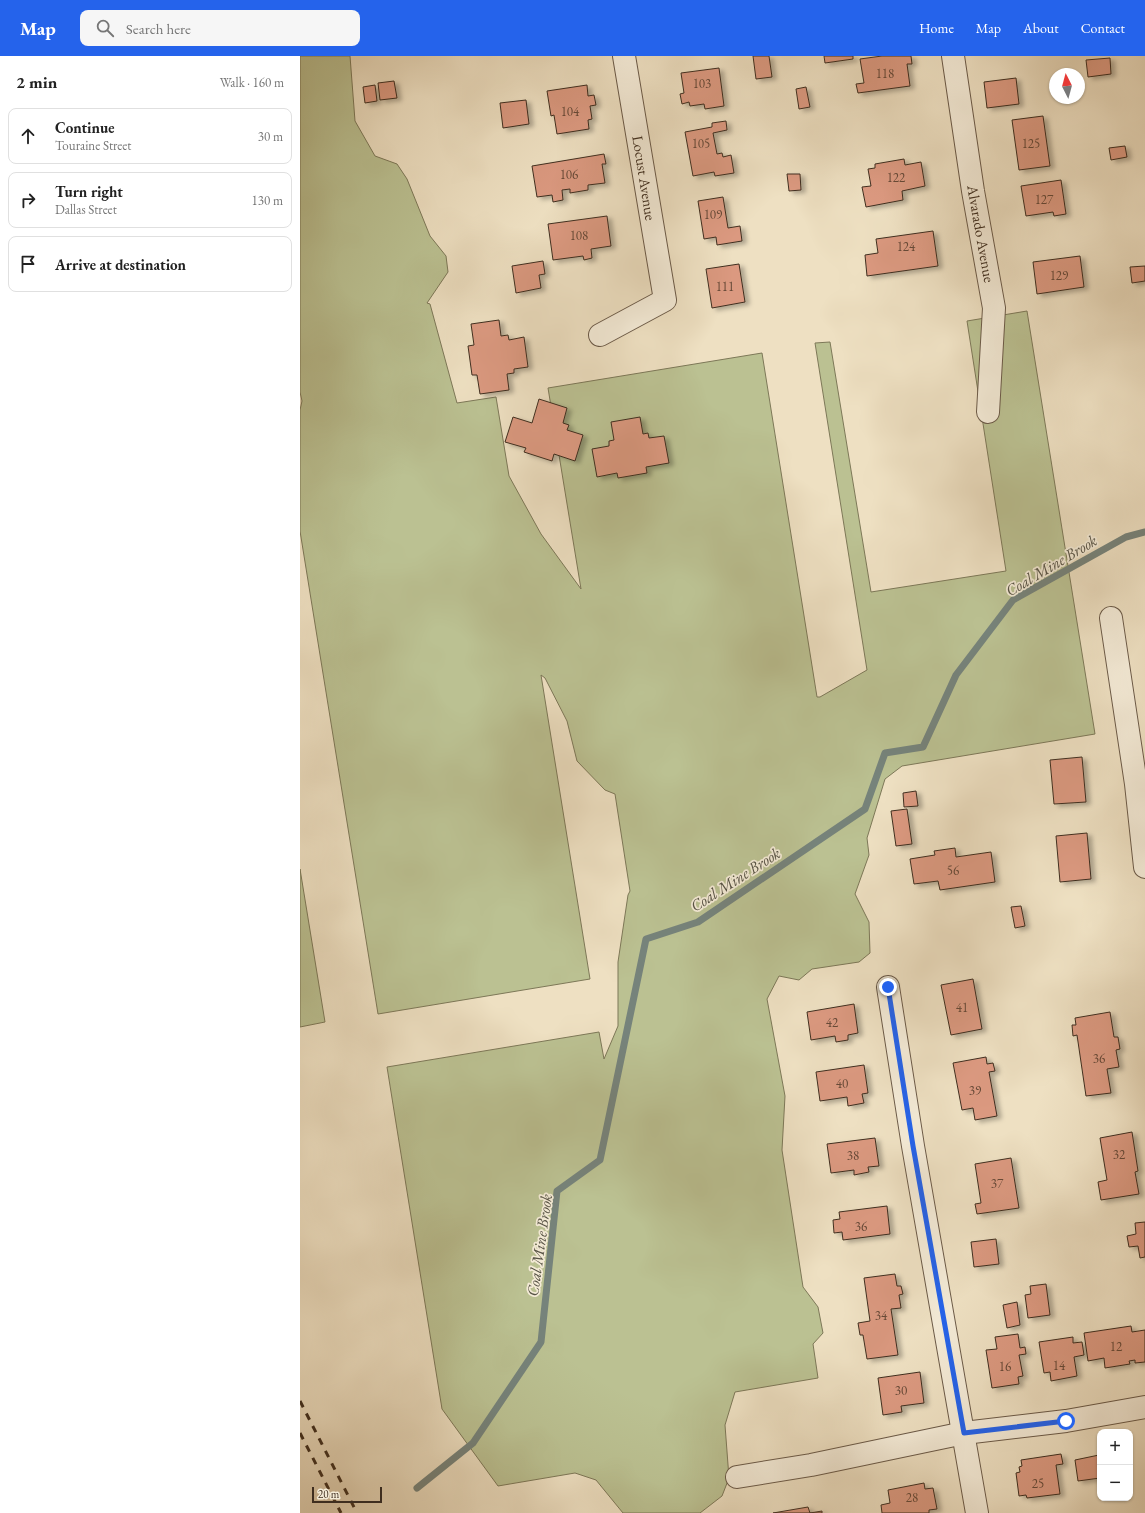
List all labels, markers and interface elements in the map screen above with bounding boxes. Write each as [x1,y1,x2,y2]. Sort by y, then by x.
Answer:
search box [80,10,360,46]
text: Map [20,16,56,41]
icon: search [94,17,116,39]
text: Search here [126,19,191,38]
text: Home [919,19,954,37]
text: Map [976,19,1001,37]
text: About [1023,19,1059,37]
text: Contact [1081,19,1125,37]
house number: 118 [876,65,894,82]
north arrow [1049,68,1085,104]
text: 2 min [16,71,57,93]
text: Walk · 160 m [220,74,284,91]
house number: 103 [693,75,711,92]
house number: 104 [561,103,580,120]
text: Continue [55,118,115,137]
icon: ahead [17,125,39,147]
text: 30 m [258,128,283,145]
street label: Locust Avenue [628,134,661,222]
house number: 105 [692,135,710,152]
house number: 125 [1022,135,1040,152]
text: Touraine Street [55,137,131,154]
house number: 106 [560,166,578,183]
house number: 122 [887,169,906,186]
text: Turn right [55,182,123,201]
street label: Alvarado Avenue [963,183,999,284]
icon: right [17,189,39,211]
house number: 127 [1035,191,1054,208]
text: 130 m [252,192,283,209]
text: Dallas Street [55,201,117,218]
house number: 109 [704,206,723,223]
house number: 108 [570,227,588,244]
house number: 124 [897,238,916,255]
icon: arrive [17,253,39,275]
text: Arrive at destination [55,255,186,274]
house number: 129 [1050,267,1069,284]
house number: 111 [716,278,734,295]
water label: Coal Mine Brook [1002,529,1102,601]
water label: Coal Mine Brook [686,842,785,916]
house number: 56 [947,862,959,879]
route end [879,978,897,996]
house number: 41 [956,999,968,1016]
house number: 42 [826,1014,839,1031]
house number: 36 [1093,1050,1105,1067]
house number: 40 [836,1075,848,1092]
house number: 39 [969,1082,982,1099]
house number: 32 [1113,1146,1126,1163]
house number: 38 [847,1147,859,1164]
house number: 37 [991,1175,1004,1192]
water label: Coal Mine Brook [522,1192,557,1298]
house number: 36 [855,1218,867,1235]
house number: 34 [875,1307,888,1324]
house number: 12 [1110,1338,1123,1355]
house number: 14 [1053,1357,1066,1374]
house number: 16 [999,1358,1011,1375]
house number: 30 [895,1382,907,1399]
route start [1057,1412,1075,1430]
map controls [1097,1429,1133,1501]
button: + [1097,1429,1133,1465]
button: − [1097,1465,1133,1501]
house number: 25 [1032,1475,1044,1492]
scale bar [312,1485,382,1504]
text: 20 m [318,1487,339,1501]
house number: 28 [906,1489,918,1506]

